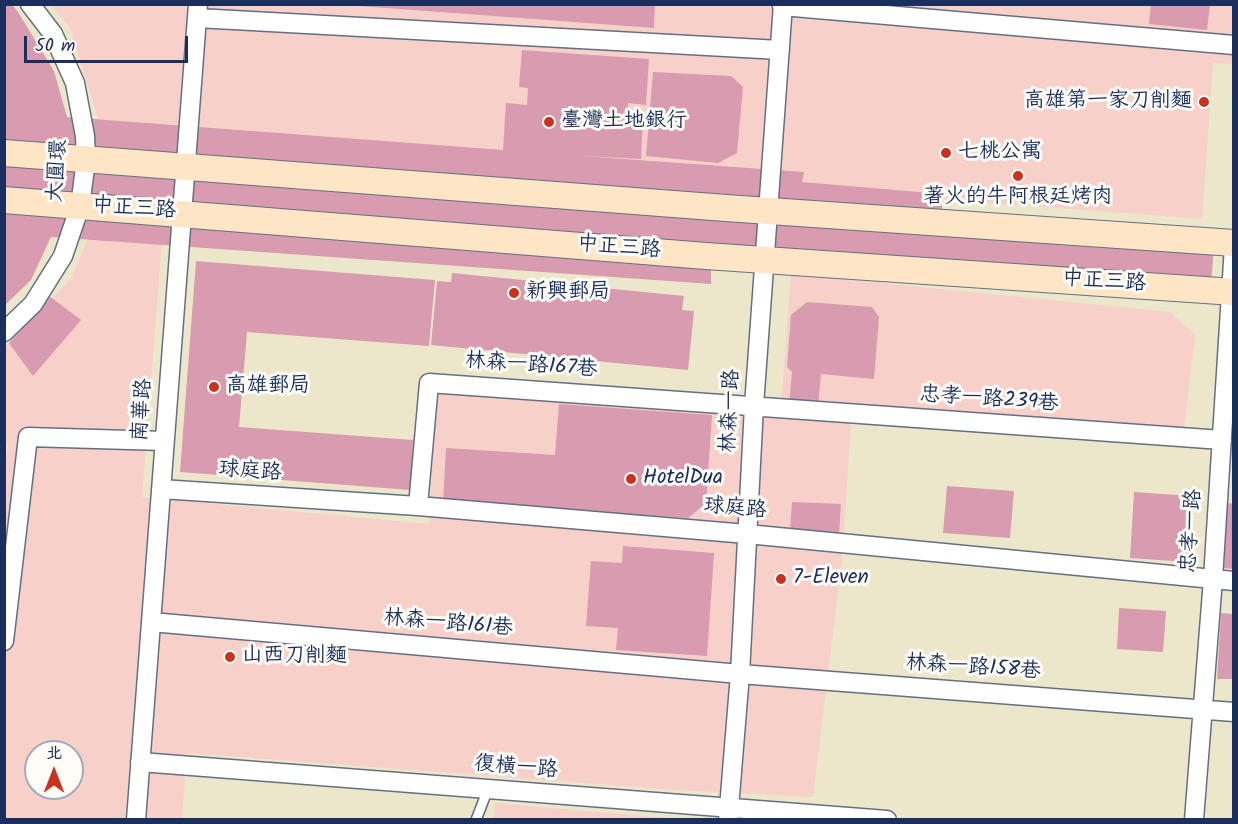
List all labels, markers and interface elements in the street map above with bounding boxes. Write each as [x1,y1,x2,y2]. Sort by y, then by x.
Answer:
scale bar [27,24,190,62]
text: 50 m [35,32,75,61]
place label: 高雄第一家刀削麵 [1024,89,1192,115]
marker: 高雄第一家刀削麵 [1197,95,1211,109]
place label: 臺灣土地銀行 [561,109,687,135]
marker: 臺灣土地銀行 [542,115,556,129]
street label: 大圓環 [44,139,74,203]
place label: 七桃公寓 [958,140,1042,166]
marker: 七桃公寓 [939,146,953,160]
marker: 著火的牛阿根廷烤肉 [1011,169,1025,183]
place label: 著火的牛阿根廷烤肉 [924,185,1112,211]
street label: 中正三路 [91,195,177,225]
street label: 中正三路 [576,233,662,265]
street label: 中正三路 [1061,268,1147,298]
place label: 新興郵局 [526,280,610,306]
marker: 新興郵局 [507,286,521,300]
street label: 林森一路167巷 [464,350,598,384]
street label: 林森一路 [717,368,747,454]
place label: 高雄郵局 [226,374,310,400]
street label: 南華路 [129,378,159,442]
marker: 高雄郵局 [207,380,221,394]
street label: 忠孝一路239巷 [919,384,1059,418]
street label: 球庭路 [218,458,282,488]
place label: HotelDua [643,466,723,492]
marker: HotelDua [624,472,638,486]
street label: 忠孝一路 [1178,488,1208,574]
street label: 球庭路 [703,495,767,525]
place label: 7-Eleven [793,566,869,592]
marker: 7-Eleven [774,572,788,586]
street label: 林森一路161巷 [382,607,514,643]
place label: 山西刀削麵 [242,644,347,670]
marker: 山西刀削麵 [223,650,237,664]
street label: 林森一路158巷 [905,652,1041,686]
north arrow [24,740,84,800]
text: 北 [46,741,62,766]
street label: 復橫一路 [473,753,559,785]

